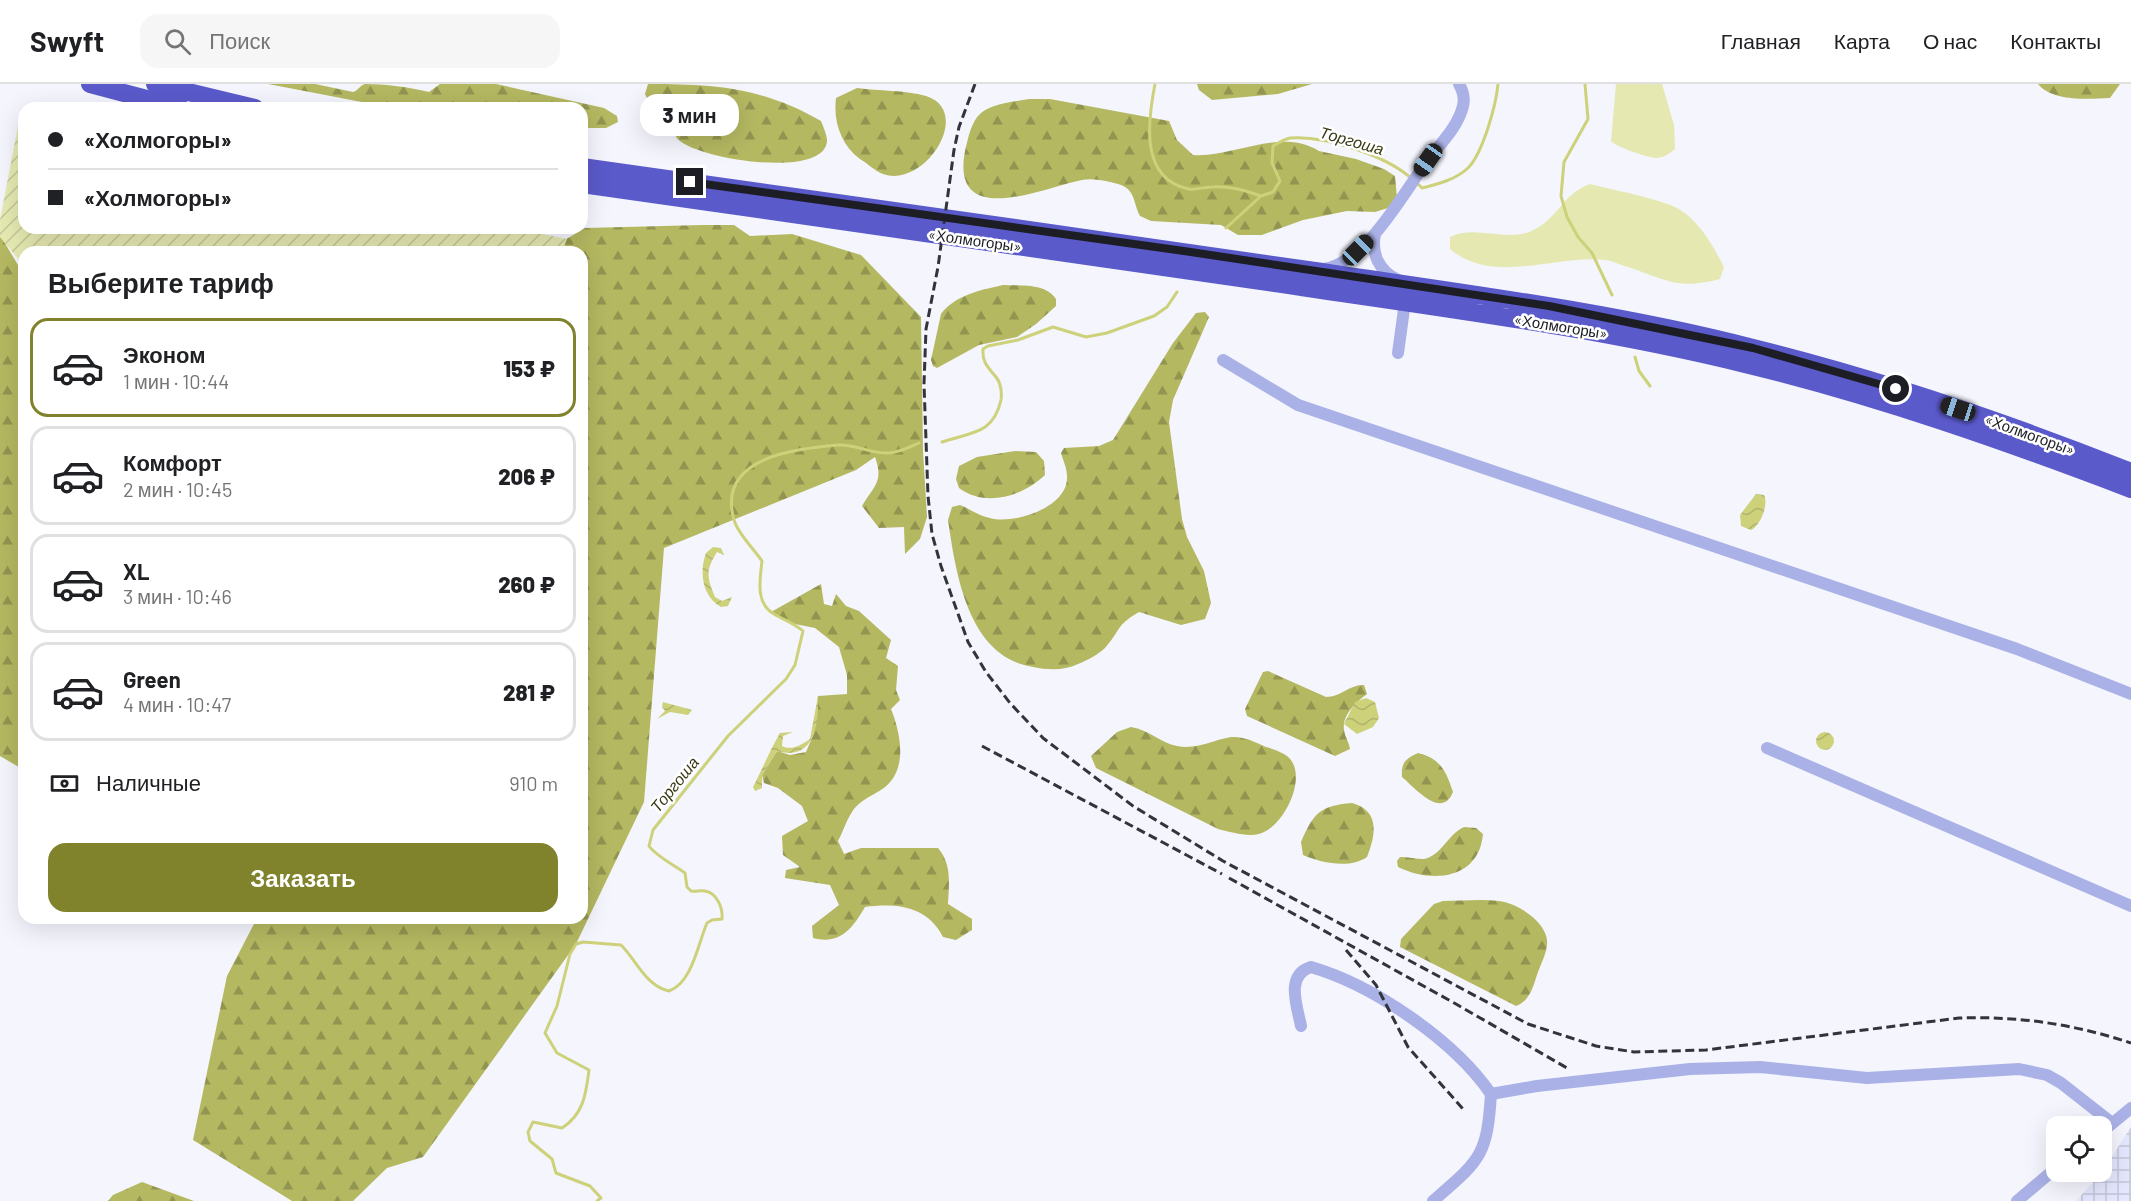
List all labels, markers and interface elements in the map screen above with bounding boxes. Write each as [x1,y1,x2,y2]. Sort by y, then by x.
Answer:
search box [140,14,560,68]
text: Swyft [30,24,104,58]
icon: search [161,25,194,58]
text: Поиск [209,27,270,53]
text: Главная [1721,28,1801,53]
text: Карта [1834,28,1890,53]
text: О нас [1923,28,1977,53]
text: Контакты [2010,28,2101,53]
callout: 3 мин [640,95,740,137]
text: 3 мин [662,103,717,127]
water label: Торгоша [1318,122,1386,158]
text: «Холмогоры» [84,126,232,152]
car [1410,140,1446,180]
route end [676,168,703,195]
text: «Холмогоры» [84,184,232,210]
street label: «Холмогоры» [927,225,1023,255]
car [1339,231,1377,269]
text: Выберите тариф [48,266,274,298]
street label: «Холмогоры» [1513,310,1609,342]
icon: car [51,341,105,395]
text: Эконом [123,341,206,367]
text: 153 ₽ [503,355,555,381]
text: 1 мин · 10:44 [123,369,229,393]
route start [1882,375,1909,402]
car [1938,395,1978,423]
street label: «Холмогоры» [1983,409,2077,459]
icon: car [51,449,105,503]
text: Комфорт [123,449,222,475]
text: 206 ₽ [498,463,555,489]
text: 2 мин · 10:45 [123,477,232,501]
icon: car [51,557,105,611]
text: XL [123,558,149,584]
text: 260 ₽ [498,571,555,597]
text: 3 мин · 10:46 [123,584,232,608]
icon: car [51,665,105,719]
text: Green [123,666,181,692]
text: 281 ₽ [503,679,555,705]
text: 4 мин · 10:47 [123,692,231,716]
water label: Торгоша [646,752,702,816]
icon: cash [48,767,81,800]
text: Наличные [96,769,201,795]
text: 910 m [509,771,558,795]
button: Заказать [48,843,558,912]
map controls [2046,1116,2112,1182]
button: locate [2046,1116,2112,1182]

